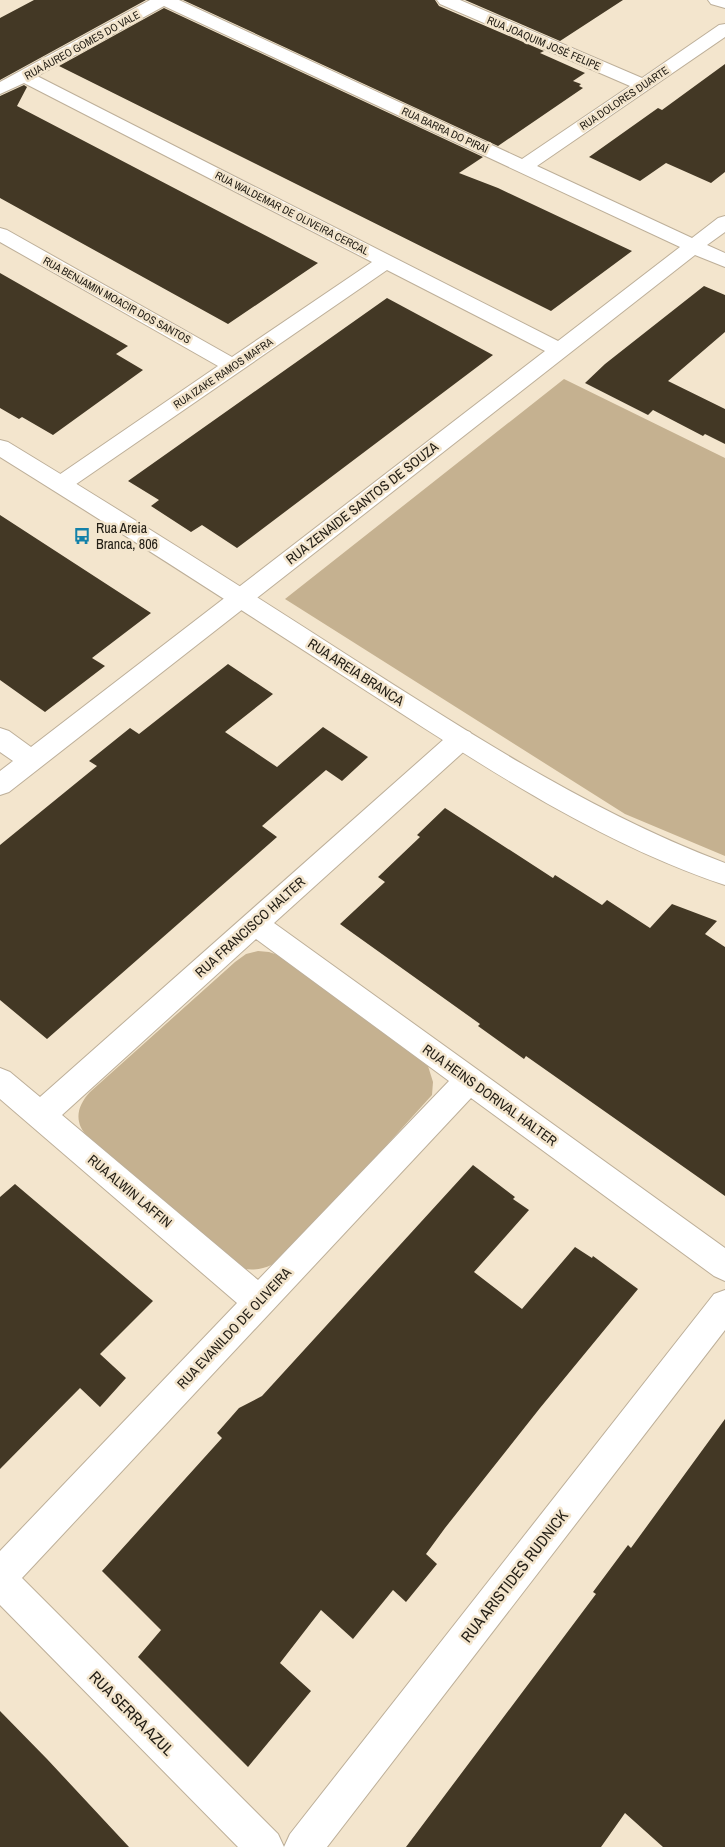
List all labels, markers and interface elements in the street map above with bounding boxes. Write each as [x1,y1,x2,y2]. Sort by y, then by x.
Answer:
street label: RUA ÁUREO GOMES DO VALE [22,7,142,83]
street label: RUA JOAQUIM JOSÉ FELIPE [485,13,603,73]
street label: RUA DOLORES DUARTE [577,63,671,133]
street label: RUA BARRA DO PIRAÍ [400,104,491,156]
street label: RUA WALDEMAR DE OLIVEIRA CERCAL [213,168,371,258]
street label: RUA BENJAMIN MOACIR DOS SANTOS [41,253,193,347]
street label: RUA IZAKE RAMOS MAFRA [171,334,276,411]
street label: RUA ZENAIDE SANTOS DE SOUZA [282,438,442,568]
place label: Rua Areia Branca, 806 [96,519,158,553]
bus stop icon: Rua Areia Branca, 806 [72,526,92,546]
street label: RUA AREIA BRANCA [305,634,408,710]
street label: RUA FRANCISCO HALTER [191,873,309,981]
street label: RUA HEINS DORIVAL HALTER [419,1040,561,1150]
street label: RUA ALWIN LAFFIN [84,1151,176,1231]
street label: RUA EVANILDO DE OLIVEIRA [173,1263,295,1392]
street label: RUA ARISTIDES RUDNICK [455,1505,573,1647]
street label: RUA SERRA AZUL [85,1666,180,1761]

